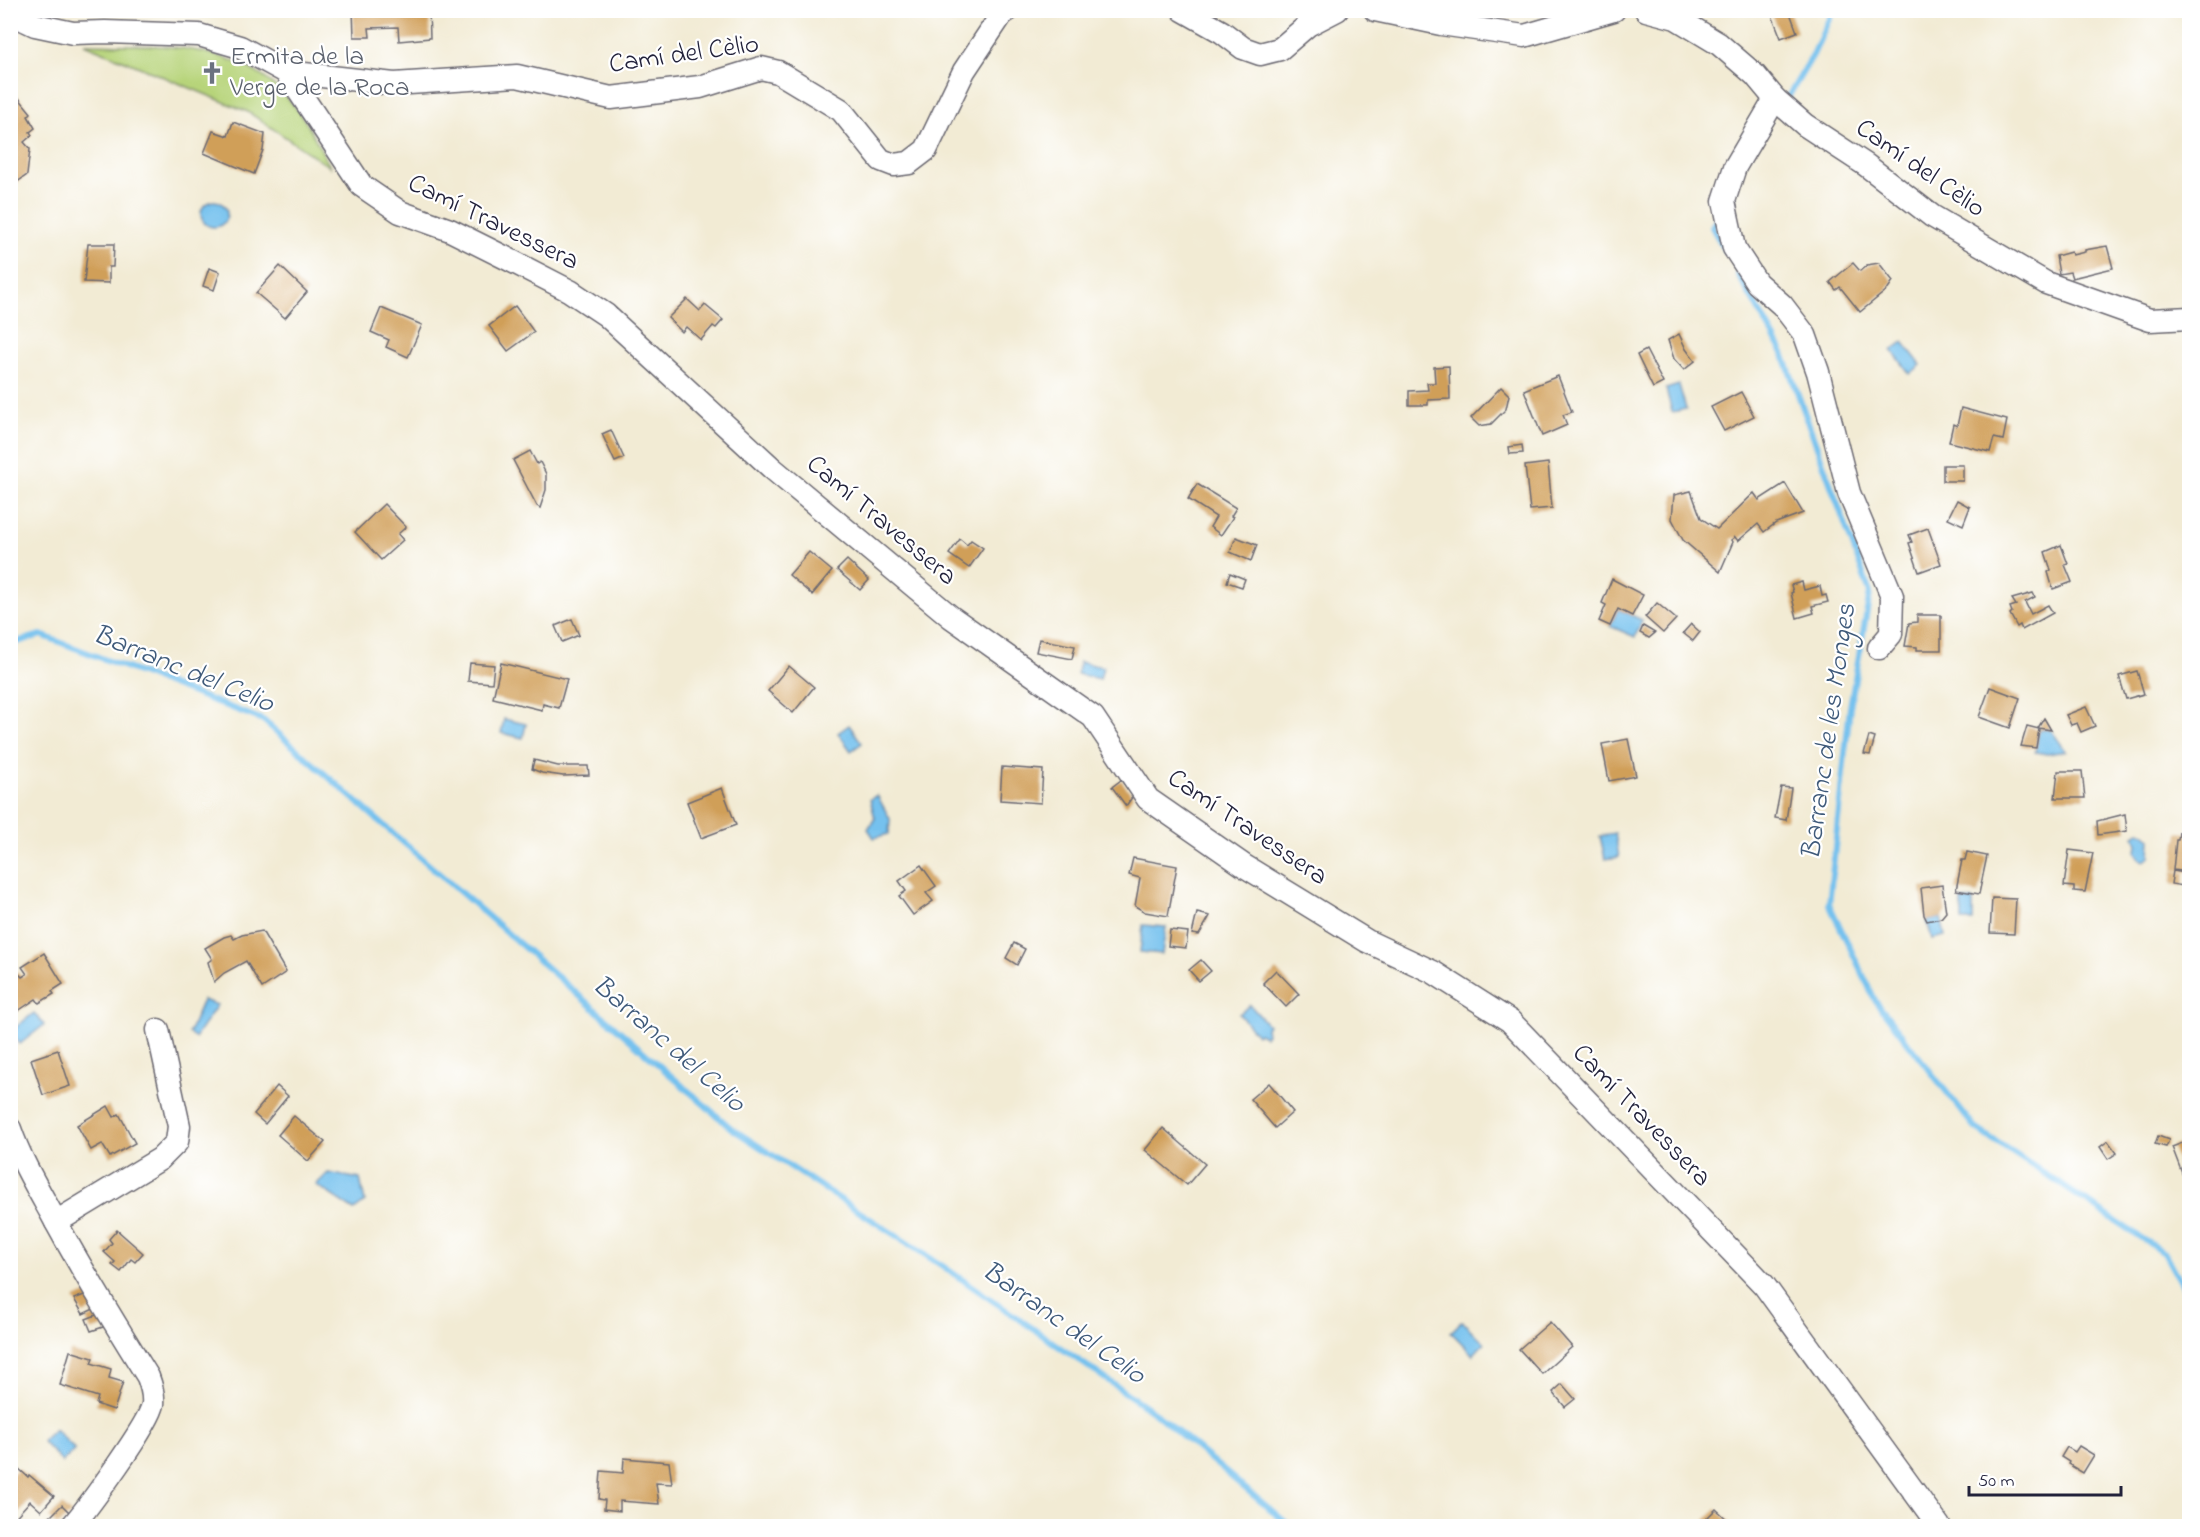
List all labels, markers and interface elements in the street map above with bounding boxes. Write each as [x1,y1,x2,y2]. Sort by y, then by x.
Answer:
street label: Camí del Cèlio [607,25,761,85]
place label: Ermita de la Verge de la Roca [229,38,410,108]
church icon: Ermita de la Verge de la Roca [199,60,225,86]
street label: Camí del Cèlio [1847,110,1993,228]
street label: Camí Travessera [401,165,585,281]
street label: Camí Travessera [797,446,965,596]
water label: Barranc de les Monges [1792,601,1868,863]
water label: Barranc del Celio [86,615,281,725]
street label: Camí Travessera [1159,760,1335,896]
water label: Barranc del Celio [582,967,755,1124]
street label: Camí Travessera [1562,1035,1720,1197]
water label: Barranc del Celio [973,1252,1155,1397]
scale bar [1969,1459,2120,1497]
text: 50 m [1978,1469,2015,1495]

